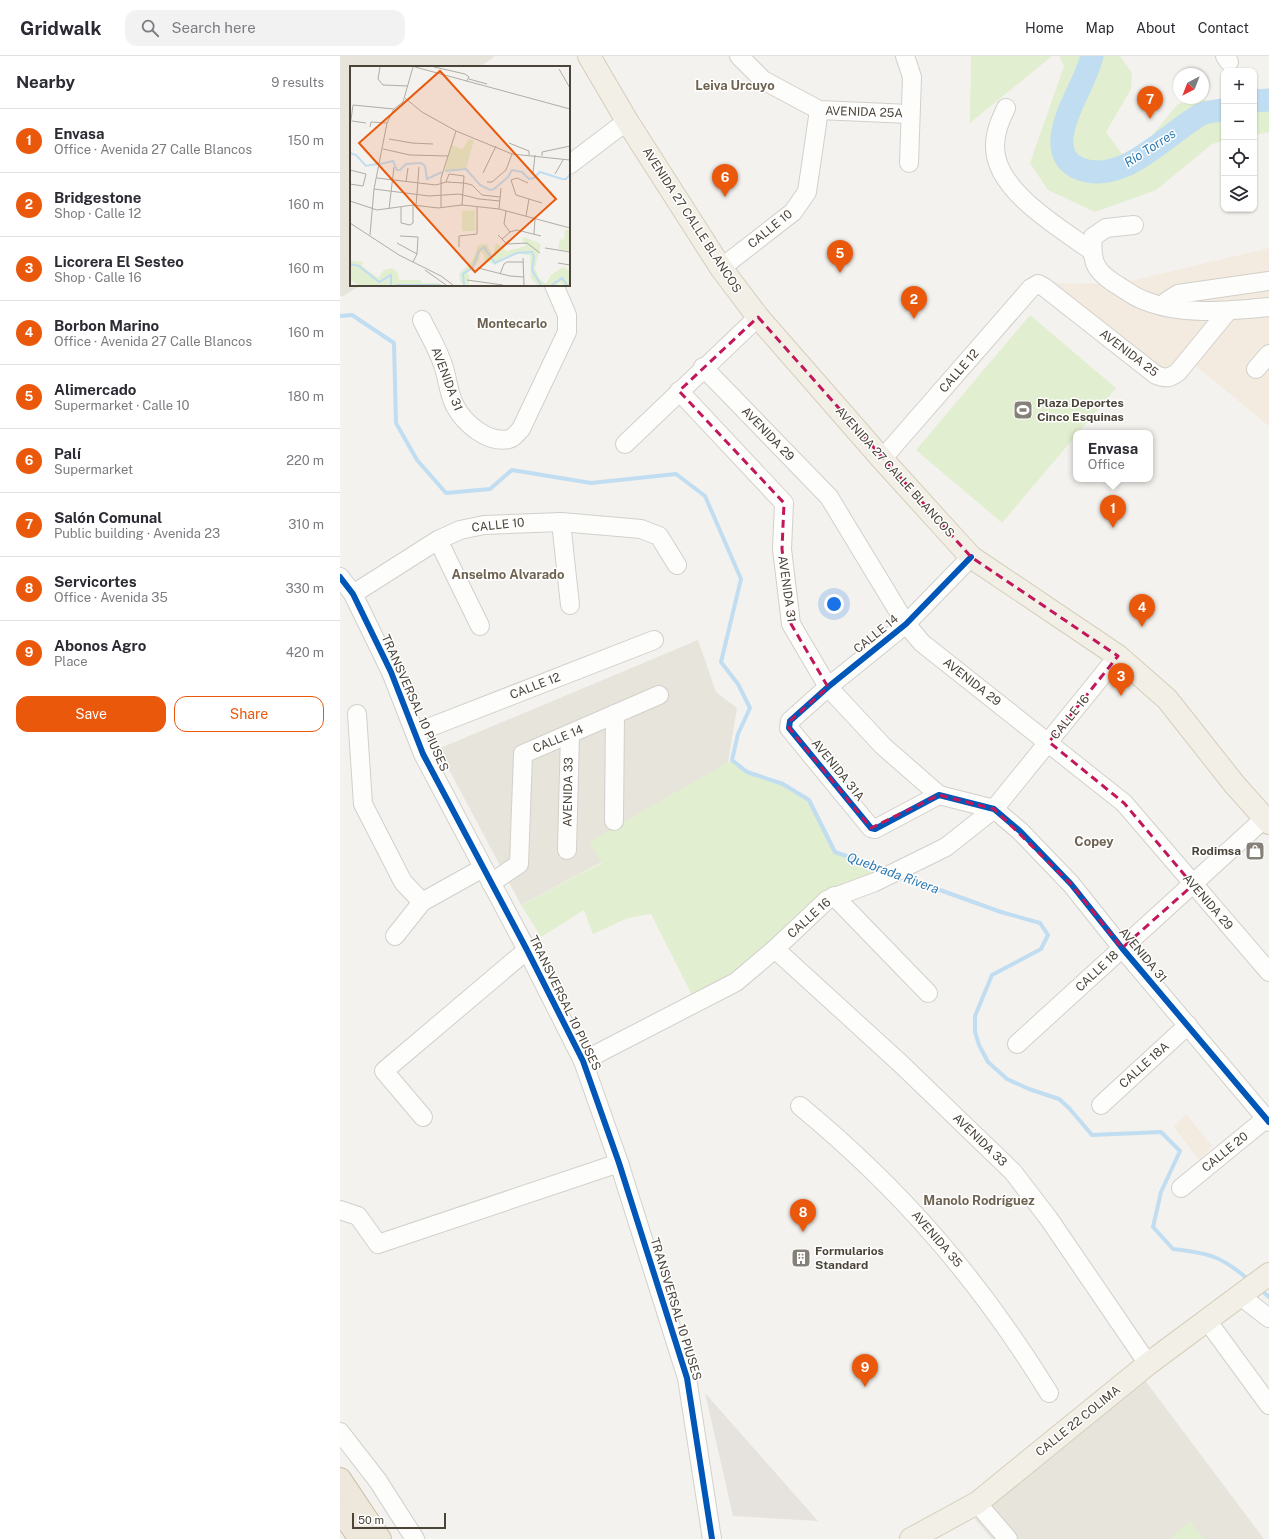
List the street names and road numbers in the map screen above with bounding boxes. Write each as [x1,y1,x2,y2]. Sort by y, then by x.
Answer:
street label: AVENIDA 25A [825,104,904,120]
street label: AVENIDA 27 CALLE BLANCOS [640,145,744,295]
street label: CALLE 10 [745,207,795,251]
street label: AVENIDA 25 [1097,327,1161,380]
street label: AVENIDA 31 [428,345,466,413]
street label: CALLE 12 [936,346,982,396]
street label: AVENIDA 29 [739,404,797,464]
street label: AVENIDA 27 CALLE BLANCOS [833,404,957,540]
street label: CALLE 10 [471,515,525,535]
street label: AVENIDA 31 [775,555,799,623]
street label: CALLE 14 [851,612,901,656]
street label: TRANSVERSAL 10 PIUSES [378,632,452,774]
street label: AVENIDA 29 [940,655,1004,709]
street label: CALLE 12 [508,670,562,702]
street label: CALLE 16 [1048,692,1092,742]
street label: CALLE 14 [531,722,586,756]
street label: AVENIDA 31A [809,736,868,804]
street label: AVENIDA 33 [560,757,576,827]
street label: AVENIDA 29 [1180,871,1236,933]
street label: CALLE 16 [785,895,833,941]
street label: AVENIDA 31 [1116,925,1170,985]
street label: TRANSVERSAL 10 PIUSES [526,933,604,1073]
street label: CALLE 18 [1073,947,1122,994]
street label: CALLE 18A [1116,1039,1172,1091]
street label: AVENIDA 33 [950,1111,1010,1169]
street label: CALLE 20 [1199,1129,1251,1175]
street label: AVENIDA 35 [909,1208,965,1270]
street label: TRANSVERSAL 10 PIUSES [648,1236,704,1382]
street label: CALLE 22 COLIMA [1033,1382,1123,1459]

